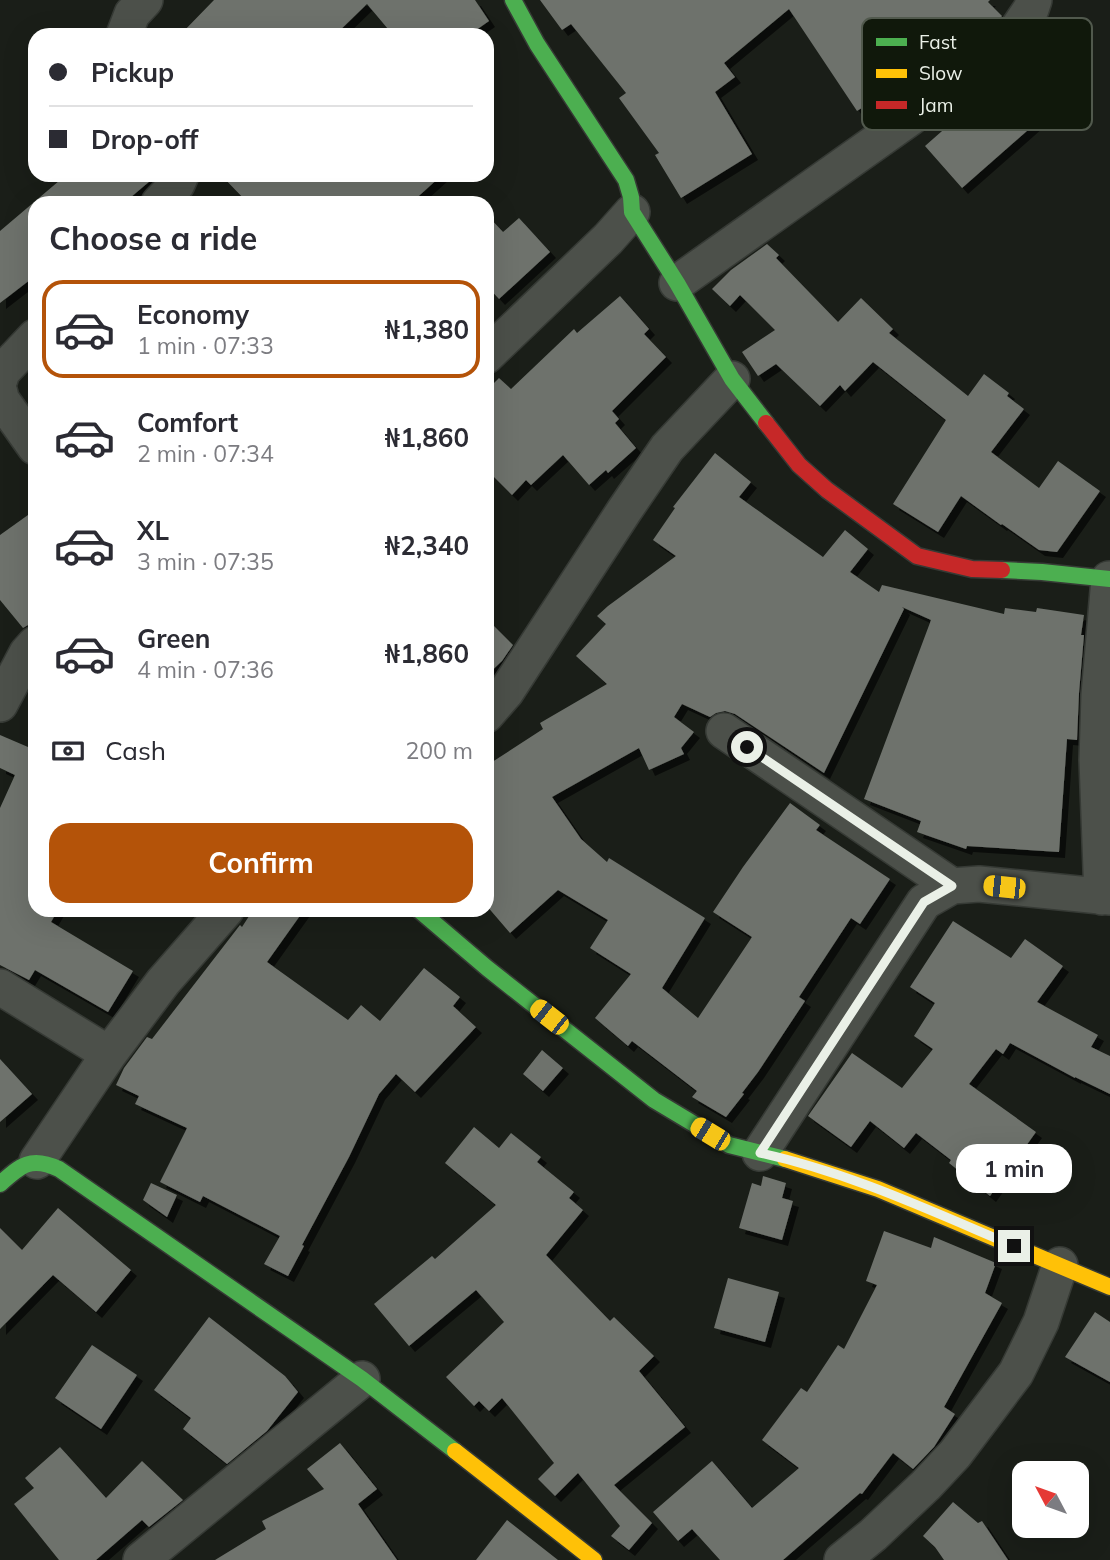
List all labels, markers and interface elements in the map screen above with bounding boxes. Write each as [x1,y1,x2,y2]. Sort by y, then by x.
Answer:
legend [862,18,1092,130]
text: Fast [919,30,957,54]
text: Pickup [91,56,174,89]
text: Slow [919,61,963,85]
text: Jam [919,93,953,117]
text: Drop-off [91,123,198,156]
text: Choose a ride [49,218,257,258]
icon: car [53,298,116,361]
text: Economy [137,298,249,331]
text: ₦1,380 [385,313,469,346]
text: 1 min · 07:33 [137,331,274,360]
icon: car [53,406,116,469]
text: Comfort [137,406,238,439]
text: ₦1,860 [385,421,469,454]
text: 2 min · 07:34 [137,439,274,468]
icon: car [53,514,116,577]
text: XL [137,514,169,547]
text: ₦2,340 [385,529,469,562]
text: 3 min · 07:35 [137,547,274,576]
icon: car [53,622,116,685]
text: Green [137,622,210,655]
text: ₦1,860 [385,637,469,670]
text: 4 min · 07:36 [137,655,274,684]
route start [731,731,763,763]
icon: cash [49,732,87,770]
text: Cash [105,734,166,767]
text: 200 m [405,736,473,765]
button: Confirm [49,823,473,903]
car [983,874,1026,900]
car [526,996,573,1038]
car [687,1114,734,1154]
callout: 1 min [956,1144,1072,1194]
text: 1 min [984,1154,1044,1183]
route end [998,1230,1030,1262]
north arrow [1012,1461,1088,1538]
map controls [1012,1461,1089,1538]

